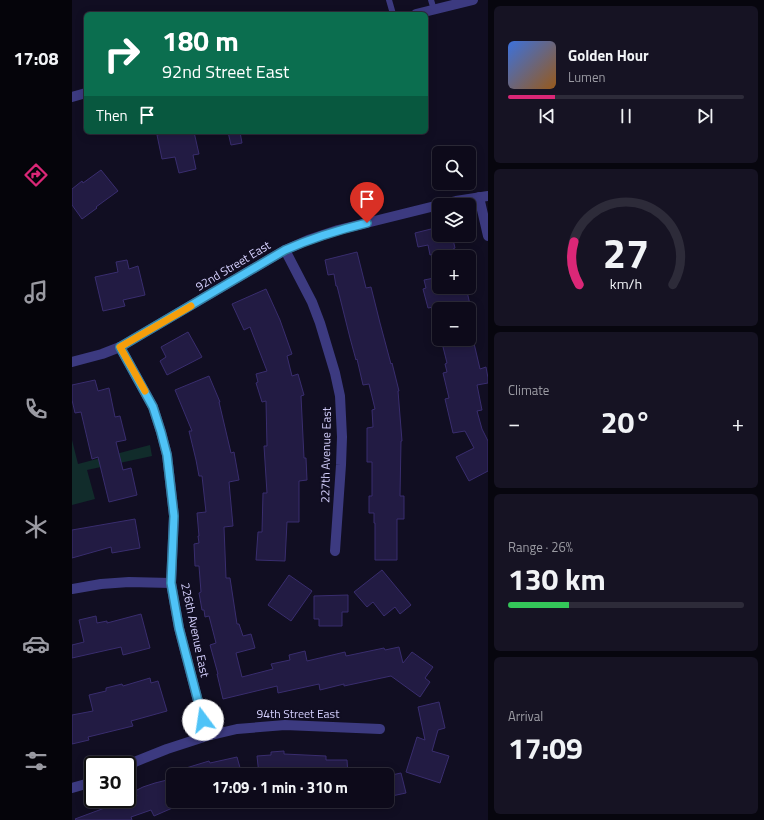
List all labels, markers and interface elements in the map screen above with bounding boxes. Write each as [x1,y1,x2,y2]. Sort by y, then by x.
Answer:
text: 180 m [162,19,239,62]
icon: right [96,28,148,80]
text: Golden Hour [568,44,649,67]
text: 17:08 [14,45,58,72]
text: 92nd Street East [162,58,289,85]
text: Lumen [568,67,605,87]
text: Then [96,104,128,127]
icon: arrive [136,104,158,126]
icon: previous [536,105,558,127]
icon: pause [615,105,637,127]
icon: next [694,105,716,127]
map controls [432,146,476,346]
button: search [432,146,476,190]
icon: directions [22,161,50,189]
pin [350,182,384,223]
icon: arrive [356,188,378,210]
button: layers [432,198,476,242]
text: 27 [603,221,649,284]
street label: 92nd Street East [191,235,275,296]
button: + [432,250,476,294]
text: km/h [610,273,642,295]
icon: music [22,278,50,306]
button: − [432,302,476,346]
text: Climate [508,380,549,400]
icon: phone [22,395,50,423]
text: 20° [601,399,651,445]
street label: 227th Avenue East [315,406,336,503]
text: − [508,406,520,440]
text: + [732,406,744,440]
icon: climate [22,513,50,541]
text: Range · 26% [508,537,573,557]
text: 130 km [508,556,606,602]
street label: 226th Avenue East [176,581,215,680]
icon: car [22,630,50,658]
position arrow [182,699,224,741]
street label: 94th Street East [257,704,340,723]
text: Arrival [508,706,543,726]
text: 17:09 [508,725,583,771]
icon: filters [22,747,50,775]
speed limit sign: 30 [84,756,136,808]
text: 17:09 · 1 min · 310 m [212,776,348,799]

